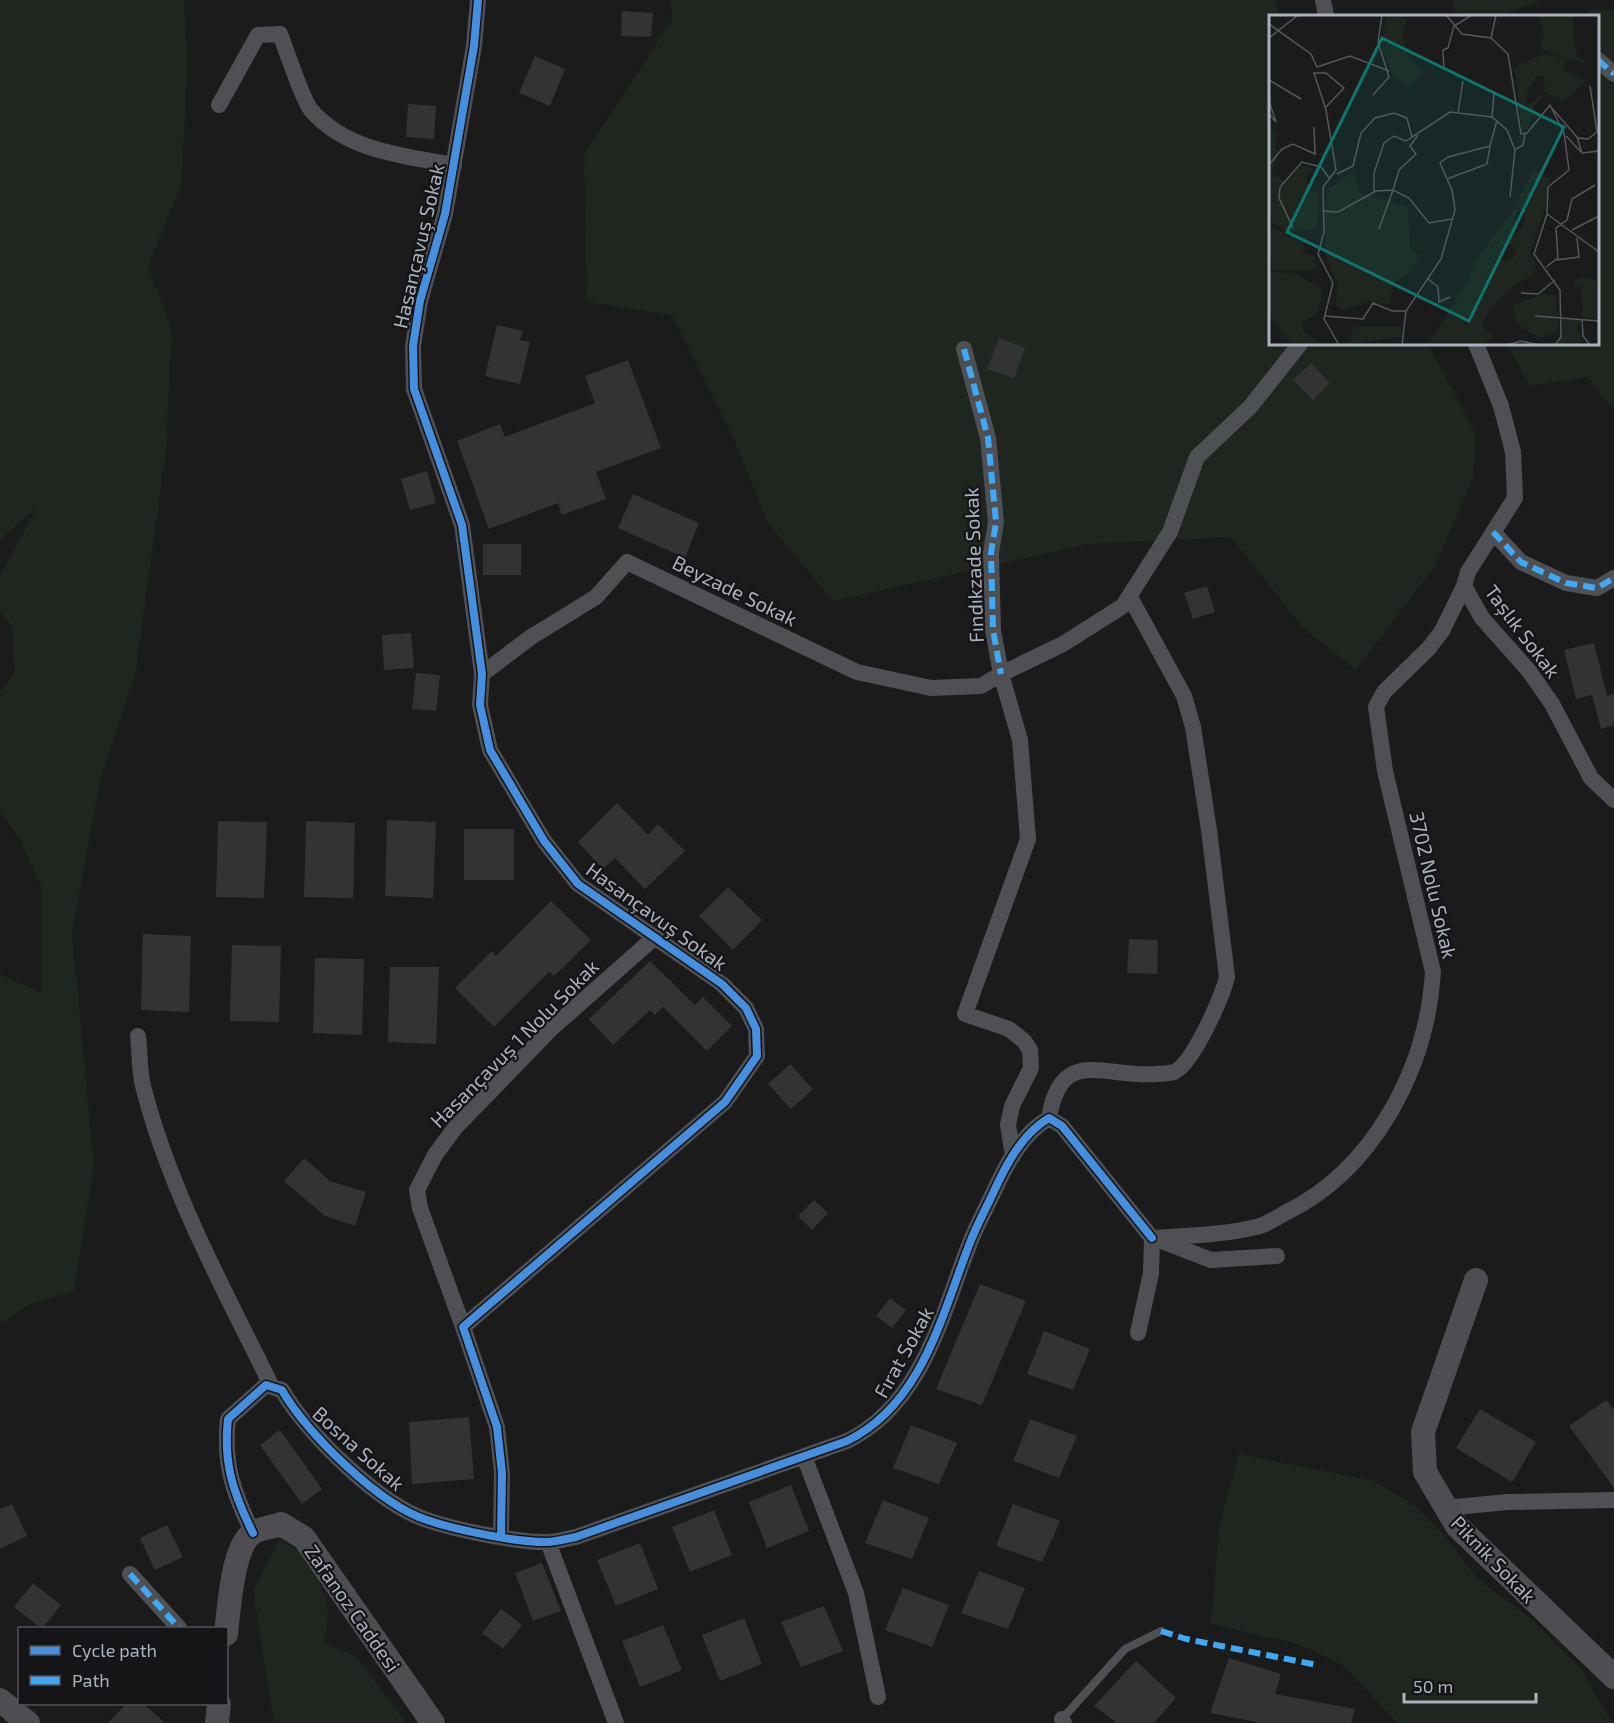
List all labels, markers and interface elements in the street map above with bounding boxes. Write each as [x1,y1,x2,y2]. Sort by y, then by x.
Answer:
inset map [1269,15,1599,345]
street label: Hasançavuş Sokak [387,161,450,331]
street label: Fındıkzade Sokak [958,487,988,643]
street label: Beyzade Sokak [669,550,801,630]
street label: Taşlık Sokak [1479,580,1566,683]
street label: 3702 Nolu Sokak [1405,809,1463,961]
street label: Hasançavuş Sokak [581,857,732,976]
street label: Hasançavuş 1 Nolu Sokak [425,954,604,1133]
street label: Fırat Sokak [868,1302,938,1402]
street label: Bosna Sokak [308,1401,410,1495]
street label: Piknik Sokak [1447,1510,1541,1608]
street label: Zafanoz Caddesi [300,1540,406,1676]
legend [18,1627,228,1705]
text: Cycle path [72,1639,157,1661]
scale bar [1404,1666,1536,1704]
text: Path [72,1669,110,1691]
text: 50 m [1413,1675,1453,1697]

